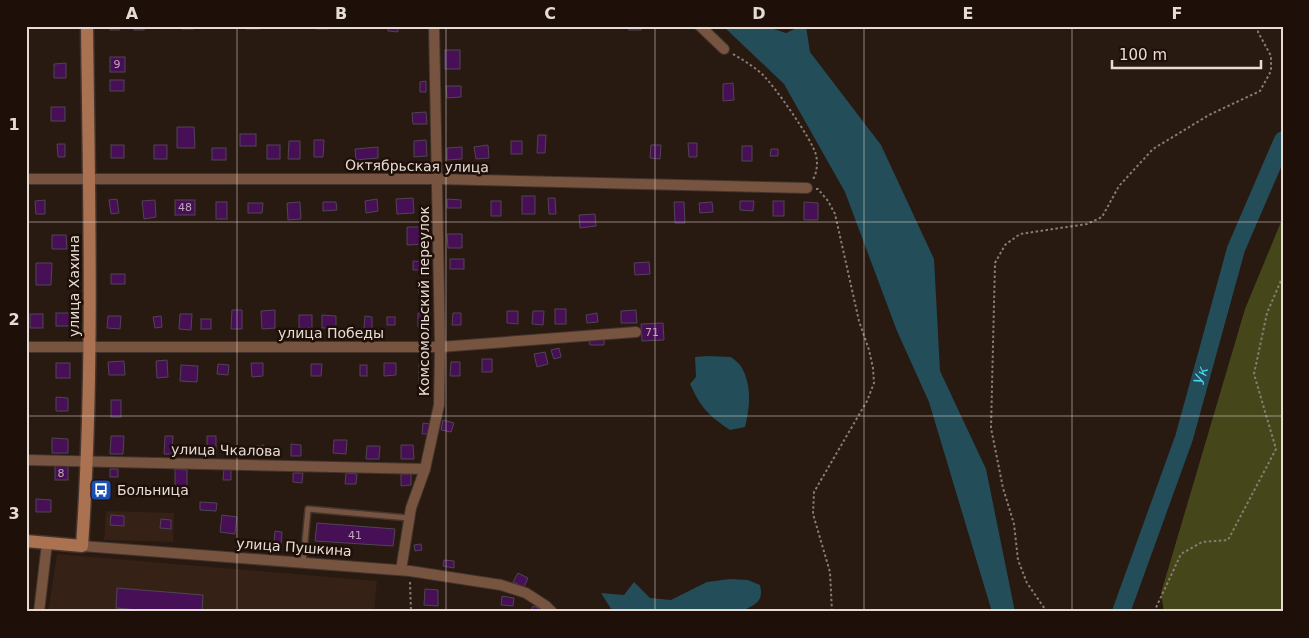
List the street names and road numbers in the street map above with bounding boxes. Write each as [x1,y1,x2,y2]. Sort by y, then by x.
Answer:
street label: Октябрьская улица [345,157,489,175]
street label: Комсомольский переулок [416,206,432,396]
street label: улица Хахина [66,235,82,337]
street label: улица Победы [278,325,384,341]
street label: улица Чкалова [171,441,281,459]
street label: улица Пушкина [236,535,352,559]

